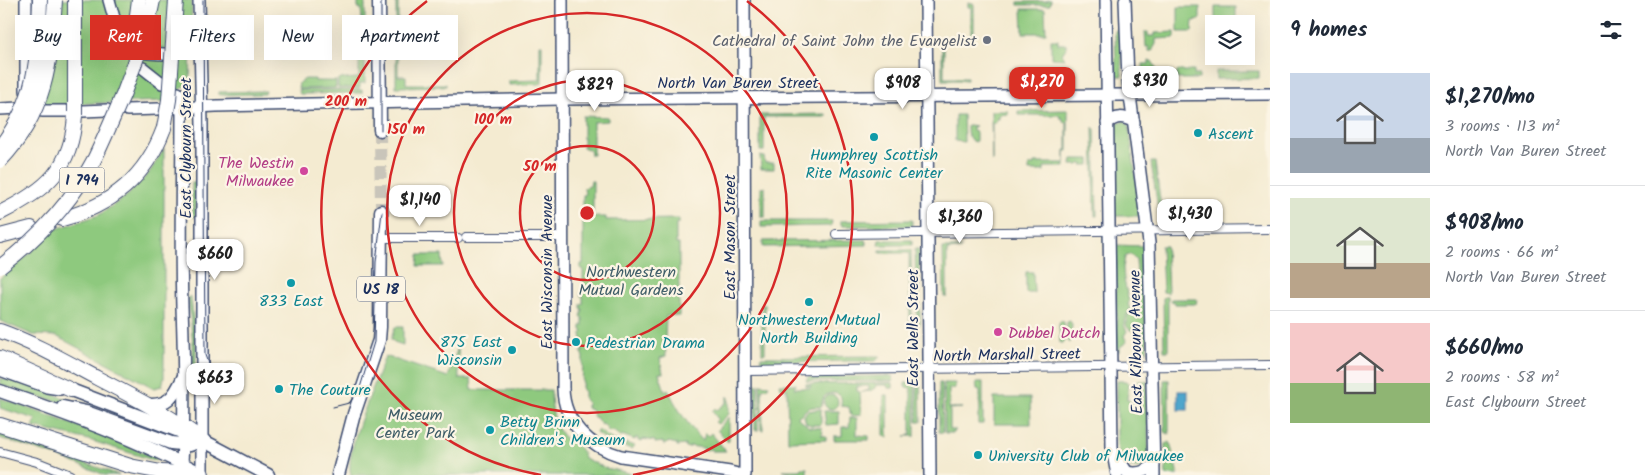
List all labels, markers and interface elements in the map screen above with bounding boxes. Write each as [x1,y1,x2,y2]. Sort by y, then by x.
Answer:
text: 9 homes [1290,14,1367,47]
chip: Buy [15,15,80,60]
chip: Rent [90,15,161,60]
chip: Filters [171,15,254,60]
chip: New [264,15,332,60]
chip: Apartment [342,15,458,60]
map controls [1205,15,1255,65]
button: layers [1205,15,1255,65]
icon: filters [1597,16,1625,44]
place label: Cathedral of Saint John the Evangelist [712,29,978,54]
marker: Cathedral of Saint John the Evangelist [981,34,993,46]
pin: $1,270 [1001,66,1083,109]
pin: $930 [1120,66,1180,108]
pin: $908 [873,68,933,110]
text: $930 [1133,69,1167,94]
pin: $829 [565,70,625,112]
text: $1,270 [1020,70,1064,95]
street label: North Van Buren Street [657,71,820,96]
text: $908 [885,71,921,96]
text: $829 [577,73,613,98]
street label: East Clybourn Street [174,76,199,219]
text: $1,270/mo [1445,81,1535,114]
text: 200 m [325,90,367,114]
icon: home [1330,93,1390,153]
text: 100 m [474,108,512,132]
text: 3 rooms · 113 m² [1445,114,1560,139]
text: 150 m [387,118,425,142]
place label: Ascent [1208,122,1254,147]
marker: Ascent [1192,127,1204,139]
marker: Humphrey Scottish Rite Masonic Center [868,131,880,143]
text: North Van Buren Street [1445,139,1606,164]
place label: Humphrey Scottish Rite Masonic Center [805,143,944,186]
place label: The Westin Milwaukee [218,151,294,194]
text: 50 m [522,155,557,179]
marker: The Westin Milwaukee [298,165,310,177]
road number: I 794 [59,168,104,192]
street label: East Mason Street [718,173,743,300]
pin: $1,140 [379,184,461,227]
text: $1,140 [400,188,440,213]
street label: East Wisconsin Avenue [535,195,560,350]
pin: $1,430 [1149,198,1231,241]
pin: $1,360 [919,202,1001,244]
text: $1,430 [1168,202,1212,227]
centre of rings [578,204,596,222]
text: $1,360 [938,205,982,230]
text: $908/mo [1445,207,1524,240]
icon: home [1330,218,1390,278]
pin: $660 [185,238,245,281]
text: 2 rooms · 66 m² [1445,240,1559,265]
text: $660 [197,242,233,267]
park label: Northwestern Mutual Gardens [578,260,684,303]
text: North Van Buren Street [1445,265,1606,290]
street label: East Wells Street [901,268,926,387]
street label: East Kilbourn Avenue [1123,270,1150,414]
road number: US 18 [357,276,405,302]
marker: 833 East [285,277,297,289]
place label: 833 East [259,289,324,314]
marker: Northwestern Mutual North Building [803,296,815,308]
place label: Northwestern Mutual North Building [738,308,880,351]
place label: Dubbel Dutch [1008,321,1100,346]
marker: Dubbel Dutch [992,326,1004,338]
place label: 875 East Wisconsin [437,330,503,373]
place label: Pedestrian Drama [586,331,705,356]
text: $660/mo [1445,332,1524,365]
marker: Pedestrian Drama [570,336,582,348]
street label: North Marshall Street [933,342,1082,369]
icon: home [1330,343,1390,403]
marker: 875 East Wisconsin [506,344,518,356]
pin: $663 [185,362,245,405]
text: 2 rooms · 58 m² [1445,365,1559,390]
text: $663 [197,366,233,391]
place label: The Couture [289,378,371,403]
marker: The Couture [273,383,285,395]
text: East Clybourn Street [1445,390,1586,415]
park label: Museum Center Park [375,403,455,446]
place label: Betty Brinn Children's Museum [500,410,625,453]
marker: Betty Brinn Children's Museum [484,424,496,436]
place label: University Club of Milwaukee [988,444,1184,469]
marker: University Club of Milwaukee [972,449,984,461]

